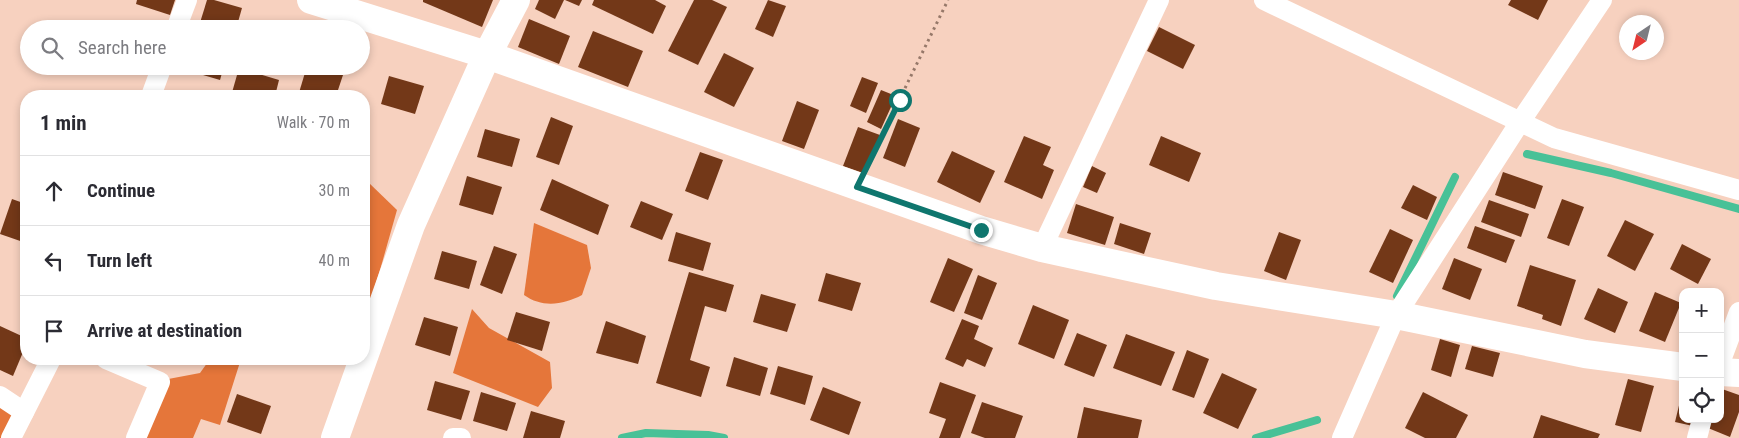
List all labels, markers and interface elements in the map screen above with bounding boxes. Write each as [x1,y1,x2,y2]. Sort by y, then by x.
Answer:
north arrow [1619,15,1664,60]
search box [20,20,370,75]
icon: search [38,34,66,62]
text: Search here [78,36,166,59]
route start [889,89,912,112]
text: 1 min [40,111,87,135]
text: Walk · 70 m [277,113,350,132]
icon: ahead [40,177,68,205]
text: Continue [87,179,155,202]
text: 30 m [318,181,350,200]
route end [970,219,993,242]
icon: left [40,247,68,275]
text: Turn left [87,249,152,272]
text: 40 m [318,251,350,270]
map controls [1679,288,1724,423]
button: + [1679,288,1724,333]
icon: arrive [40,317,68,345]
text: Arrive at destination [87,319,242,342]
button: − [1679,333,1724,378]
button: locate [1679,378,1724,423]

